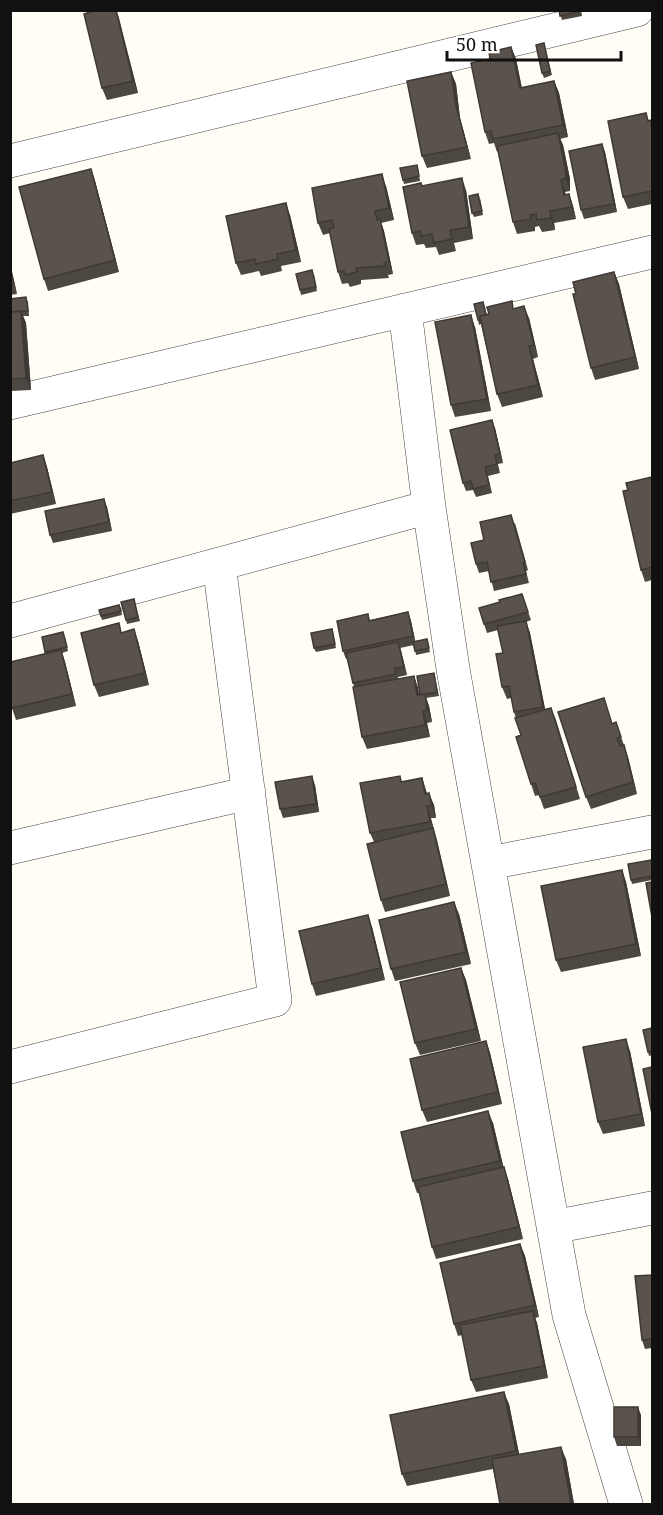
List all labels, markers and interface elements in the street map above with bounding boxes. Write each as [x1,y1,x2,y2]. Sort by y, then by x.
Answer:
scale bar [447,24,621,62]
text: 50 m [456,32,498,56]

